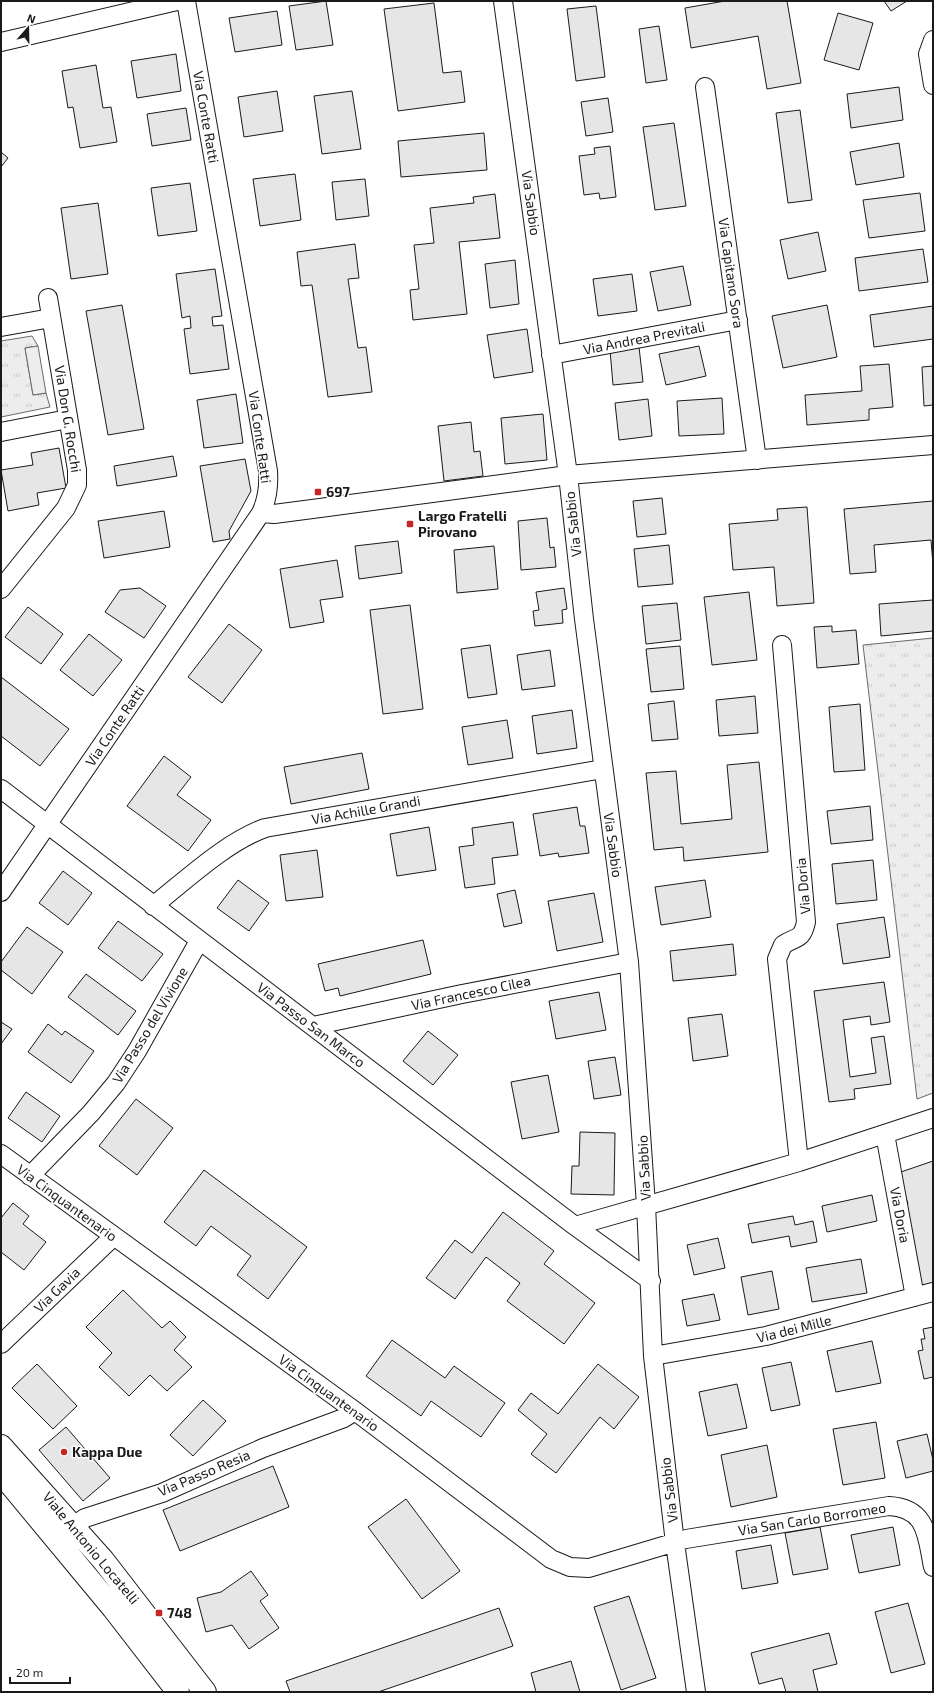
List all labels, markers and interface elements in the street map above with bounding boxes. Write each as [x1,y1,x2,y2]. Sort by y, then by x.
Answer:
north arrow [8,8,48,48]
text: N [26,11,38,26]
street label: Via Conte Ratti [190,69,223,164]
street label: Via Sabbio [519,169,544,237]
street label: Via Capitano Sora [715,217,748,329]
street label: Via Andrea Previtali [582,317,706,358]
street label: Via Don G. Rocchi [52,364,85,474]
street label: Via Conte Ratti [246,390,275,484]
place label: 697 [326,483,351,500]
marker: 697 [313,487,323,497]
street label: Via Sabbio [561,490,584,558]
place label: Largo Fratelli Pirovano [418,507,507,540]
marker: Largo Fratelli Pirovano [405,519,415,529]
street label: Via Conte Ratti [81,682,148,769]
street label: Via Achille Grandi [310,792,422,827]
street label: Via Sabbio [601,811,626,879]
street label: Via Doria [792,857,813,915]
street label: Via Passo del Vivione [108,964,191,1086]
street label: Via Francesco Cilea [410,972,532,1013]
street label: Via Passo San Marco [254,978,369,1071]
street label: Via Sabbio [633,1135,654,1201]
street label: Via Cinquantenario [14,1160,121,1245]
street label: Via Doria [887,1185,914,1244]
street label: Via Gavia [30,1263,83,1316]
street label: Via dei Mille [755,1311,833,1346]
street label: Via Cinquantenario [276,1350,383,1435]
place label: Kappa Due [72,1443,143,1460]
street label: Via Passo Resia [155,1445,252,1500]
marker: Kappa Due [59,1447,69,1457]
street label: Via Sabbio [656,1456,681,1524]
street label: Viale Antonio Locatelli [39,1488,143,1607]
street label: Via San Carlo Borromeo [737,1498,887,1539]
place label: 748 [167,1604,192,1621]
marker: 748 [154,1608,164,1618]
scale bar [10,1659,70,1685]
text: 20 m [16,1665,43,1679]

